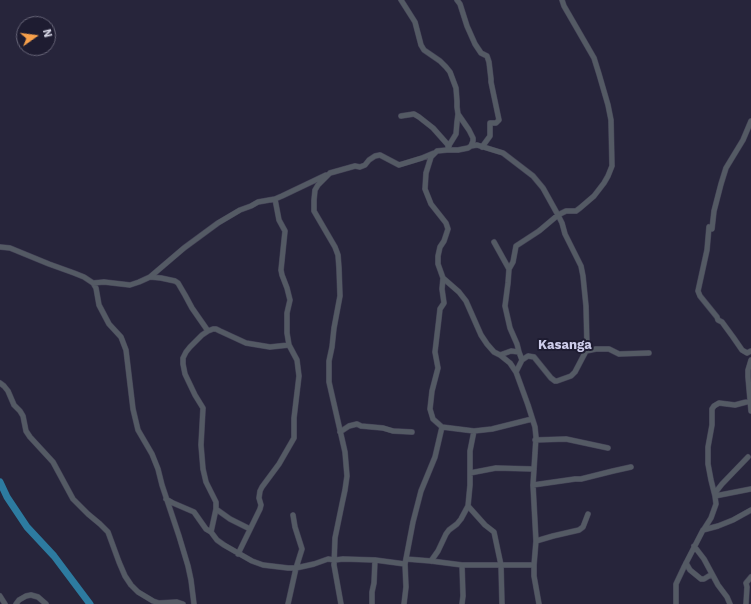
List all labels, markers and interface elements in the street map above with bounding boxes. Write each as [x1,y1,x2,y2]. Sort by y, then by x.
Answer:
north arrow [16,16,56,56]
text: N [40,28,54,39]
district label: Kasanga [538,337,592,353]

